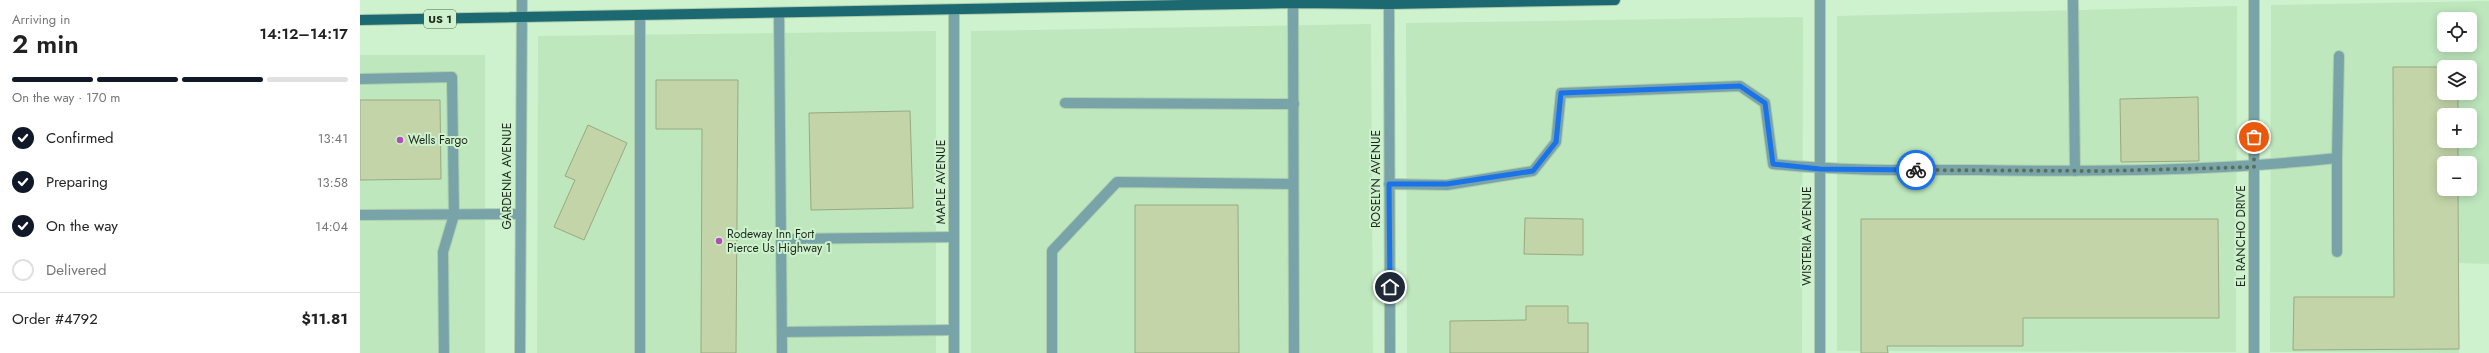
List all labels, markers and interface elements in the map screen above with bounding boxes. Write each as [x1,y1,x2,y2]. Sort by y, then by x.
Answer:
text: Arriving in [12,10,70,29]
road number: US 1 [424,10,456,28]
map controls [2437,12,2477,196]
button: locate [2437,12,2477,52]
text: 14:12–14:17 [260,23,348,45]
text: 2 min [12,25,79,63]
button: layers [2437,60,2477,100]
text: On the way · 170 m [12,88,121,107]
button: + [2437,108,2477,148]
pin [2237,120,2271,154]
street label: GARDENIA AVENUE [498,123,516,229]
icon: bag [2243,126,2265,148]
icon: check [12,127,34,149]
text: Confirmed [46,127,114,149]
text: 13:41 [318,129,348,148]
street label: ROSELYN AVENUE [1367,130,1385,228]
place label: Wells Fargo [408,131,468,149]
marker: Wells Fargo [395,135,405,145]
street label: MAPLE AVENUE [932,140,950,224]
courier [1896,150,1936,190]
button: − [2437,156,2477,196]
icon: bike [1905,159,1927,181]
icon: check [12,171,34,193]
text: Preparing [46,171,108,193]
text: 13:58 [317,173,348,192]
street label: EL RANCHO DRIVE [2232,185,2250,287]
street label: WISTERIA AVENUE [1798,186,1816,286]
icon: check [12,215,34,237]
text: On the way [46,215,118,237]
text: 14:04 [315,217,348,236]
place label: Rodeway Inn Fort Pierce Us Highway 1 [727,225,831,257]
marker: Rodeway Inn Fort Pierce Us Highway 1 [714,236,724,246]
text: Delivered [46,259,107,281]
pin [1373,270,1407,304]
icon: home [1379,276,1401,298]
text: Order #4792 [12,308,98,330]
text: $11.81 [302,308,348,330]

